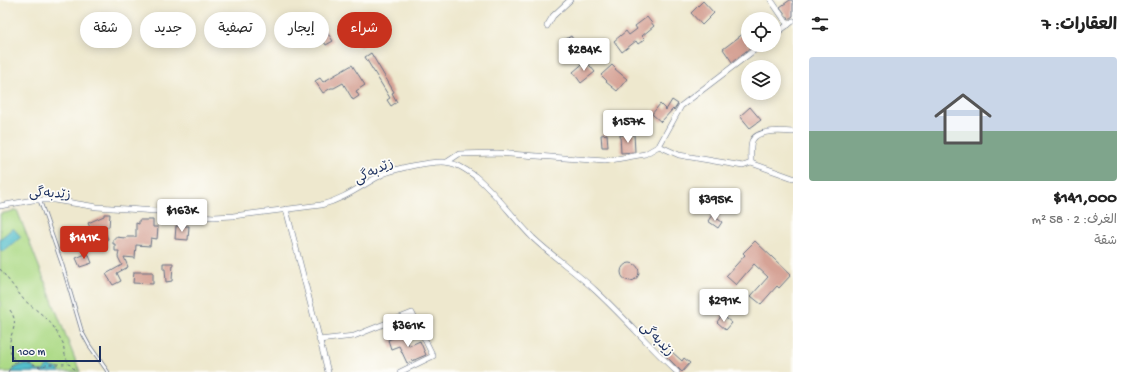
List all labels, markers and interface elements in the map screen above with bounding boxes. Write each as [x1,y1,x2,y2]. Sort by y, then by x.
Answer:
chip: شقة [80,12,132,48]
chip: جديد [140,12,196,48]
chip: تصفية [204,12,266,48]
chip: إيجار [274,12,329,48]
chip: شراء [337,12,392,48]
map controls [741,12,781,100]
button: locate [741,12,781,52]
icon: filters [809,13,831,35]
text: العقارات: 7 [1042,16,1117,36]
pin: $284K [556,38,612,72]
text: $284K [568,43,600,58]
button: layers [741,60,781,100]
icon: home [927,83,999,155]
pin: $157K [600,110,656,144]
text: $157K [612,115,644,130]
street label: زێدبەگی [351,155,396,188]
street label: زێدبەگی [29,184,71,203]
pin: $395K [687,188,743,222]
text: $141,000 [1053,189,1117,209]
text: $395K [698,193,732,208]
pin: $163K [154,199,210,233]
text: $163K [166,204,198,219]
text: الغرف: 2 · 58 m² [1032,213,1117,228]
pin: $141K [56,226,112,260]
text: $141K [69,231,99,246]
text: شقة [1094,234,1117,249]
pin: $291K [696,289,752,323]
text: $291K [708,294,740,309]
pin: $361K [380,314,436,348]
street label: زێدبەگی [636,318,678,360]
text: $361K [392,319,424,334]
scale bar [12,344,101,363]
text: 100 m [18,347,45,359]

